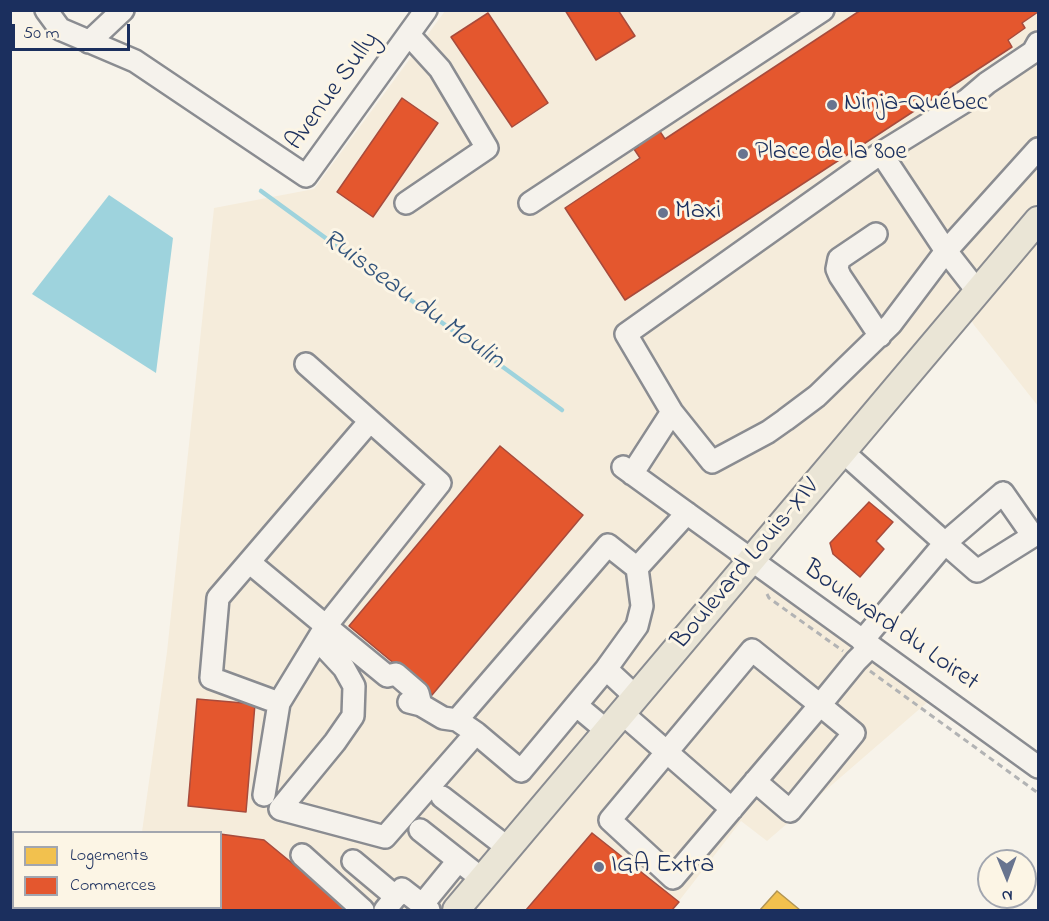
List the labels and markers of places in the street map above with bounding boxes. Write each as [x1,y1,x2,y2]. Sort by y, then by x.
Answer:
place label: Ninja-Québec [844,89,988,121]
marker: Ninja-Québec [825,98,839,112]
place label: Place de la 80e [755,138,907,170]
marker: Place de la 80e [736,147,750,161]
place label: Maxi [675,197,721,229]
marker: Maxi [656,206,670,220]
place label: IGA Extra [611,851,714,883]
marker: IGA Extra [592,860,606,874]

